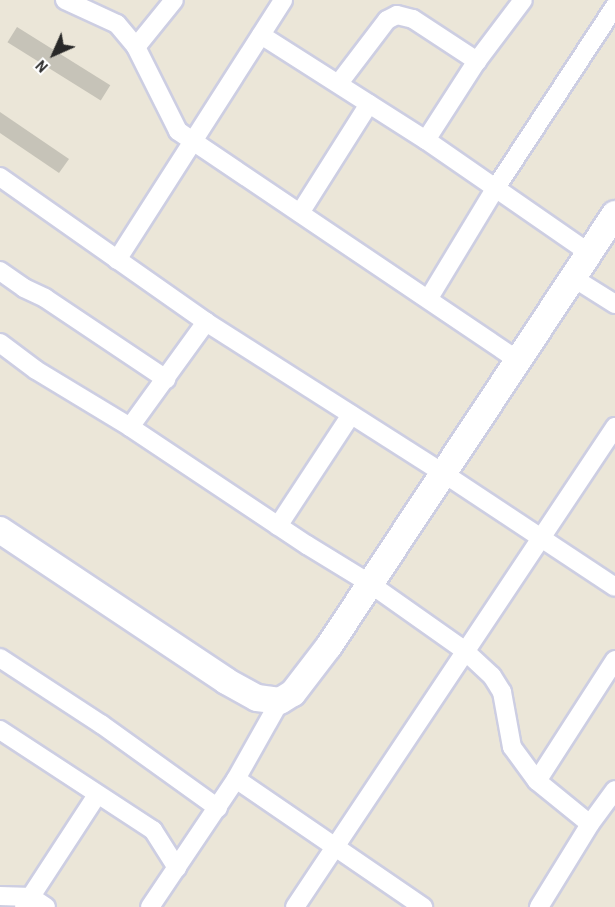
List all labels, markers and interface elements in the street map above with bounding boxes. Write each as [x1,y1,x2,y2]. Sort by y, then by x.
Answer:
north arrow [24,24,84,84]
text: N [30,56,52,78]

